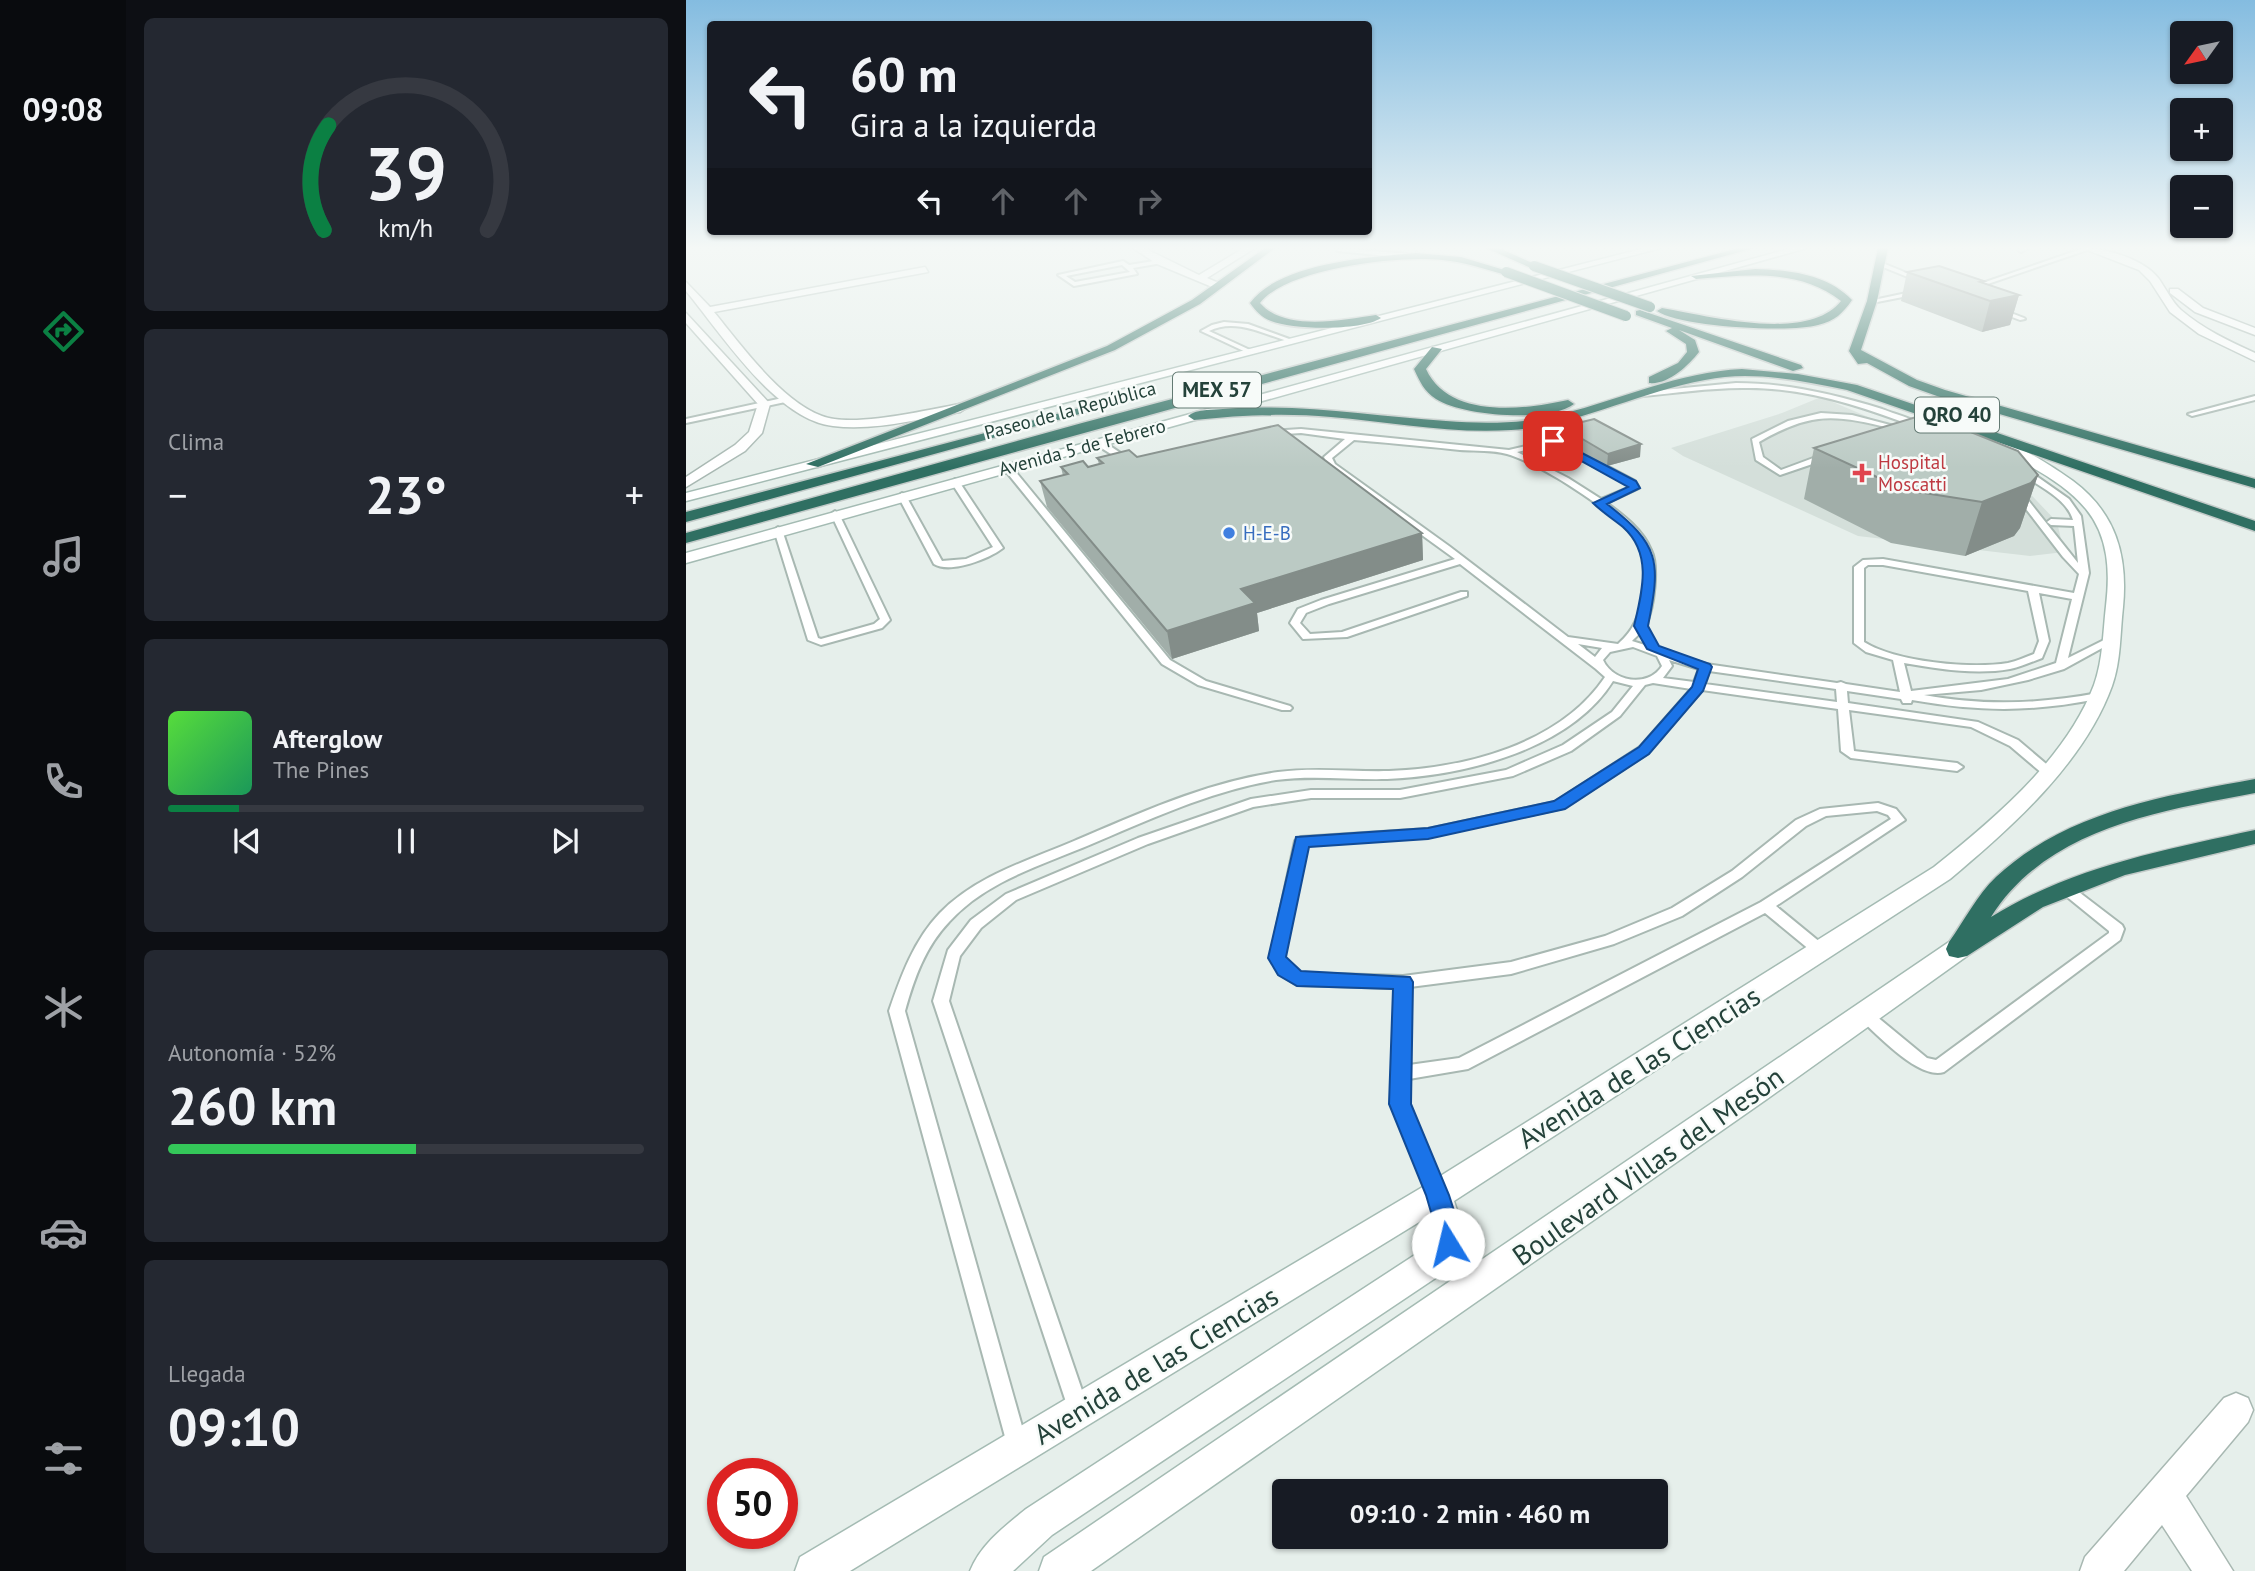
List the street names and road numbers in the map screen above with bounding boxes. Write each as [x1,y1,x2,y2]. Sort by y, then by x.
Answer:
road number: MEX 57 [1173,372,1261,408]
street label: Paseo de la República [982,376,1158,444]
road number: QRO 40 [1915,398,1999,432]
street label: Avenida 5 de Febrero [996,413,1168,481]
street label: Avenida de las Ciencias [1511,977,1767,1156]
street label: Boulevard Villas del Mesón [1505,1058,1791,1273]
street label: Avenida de las Ciencias [1027,1277,1285,1452]

